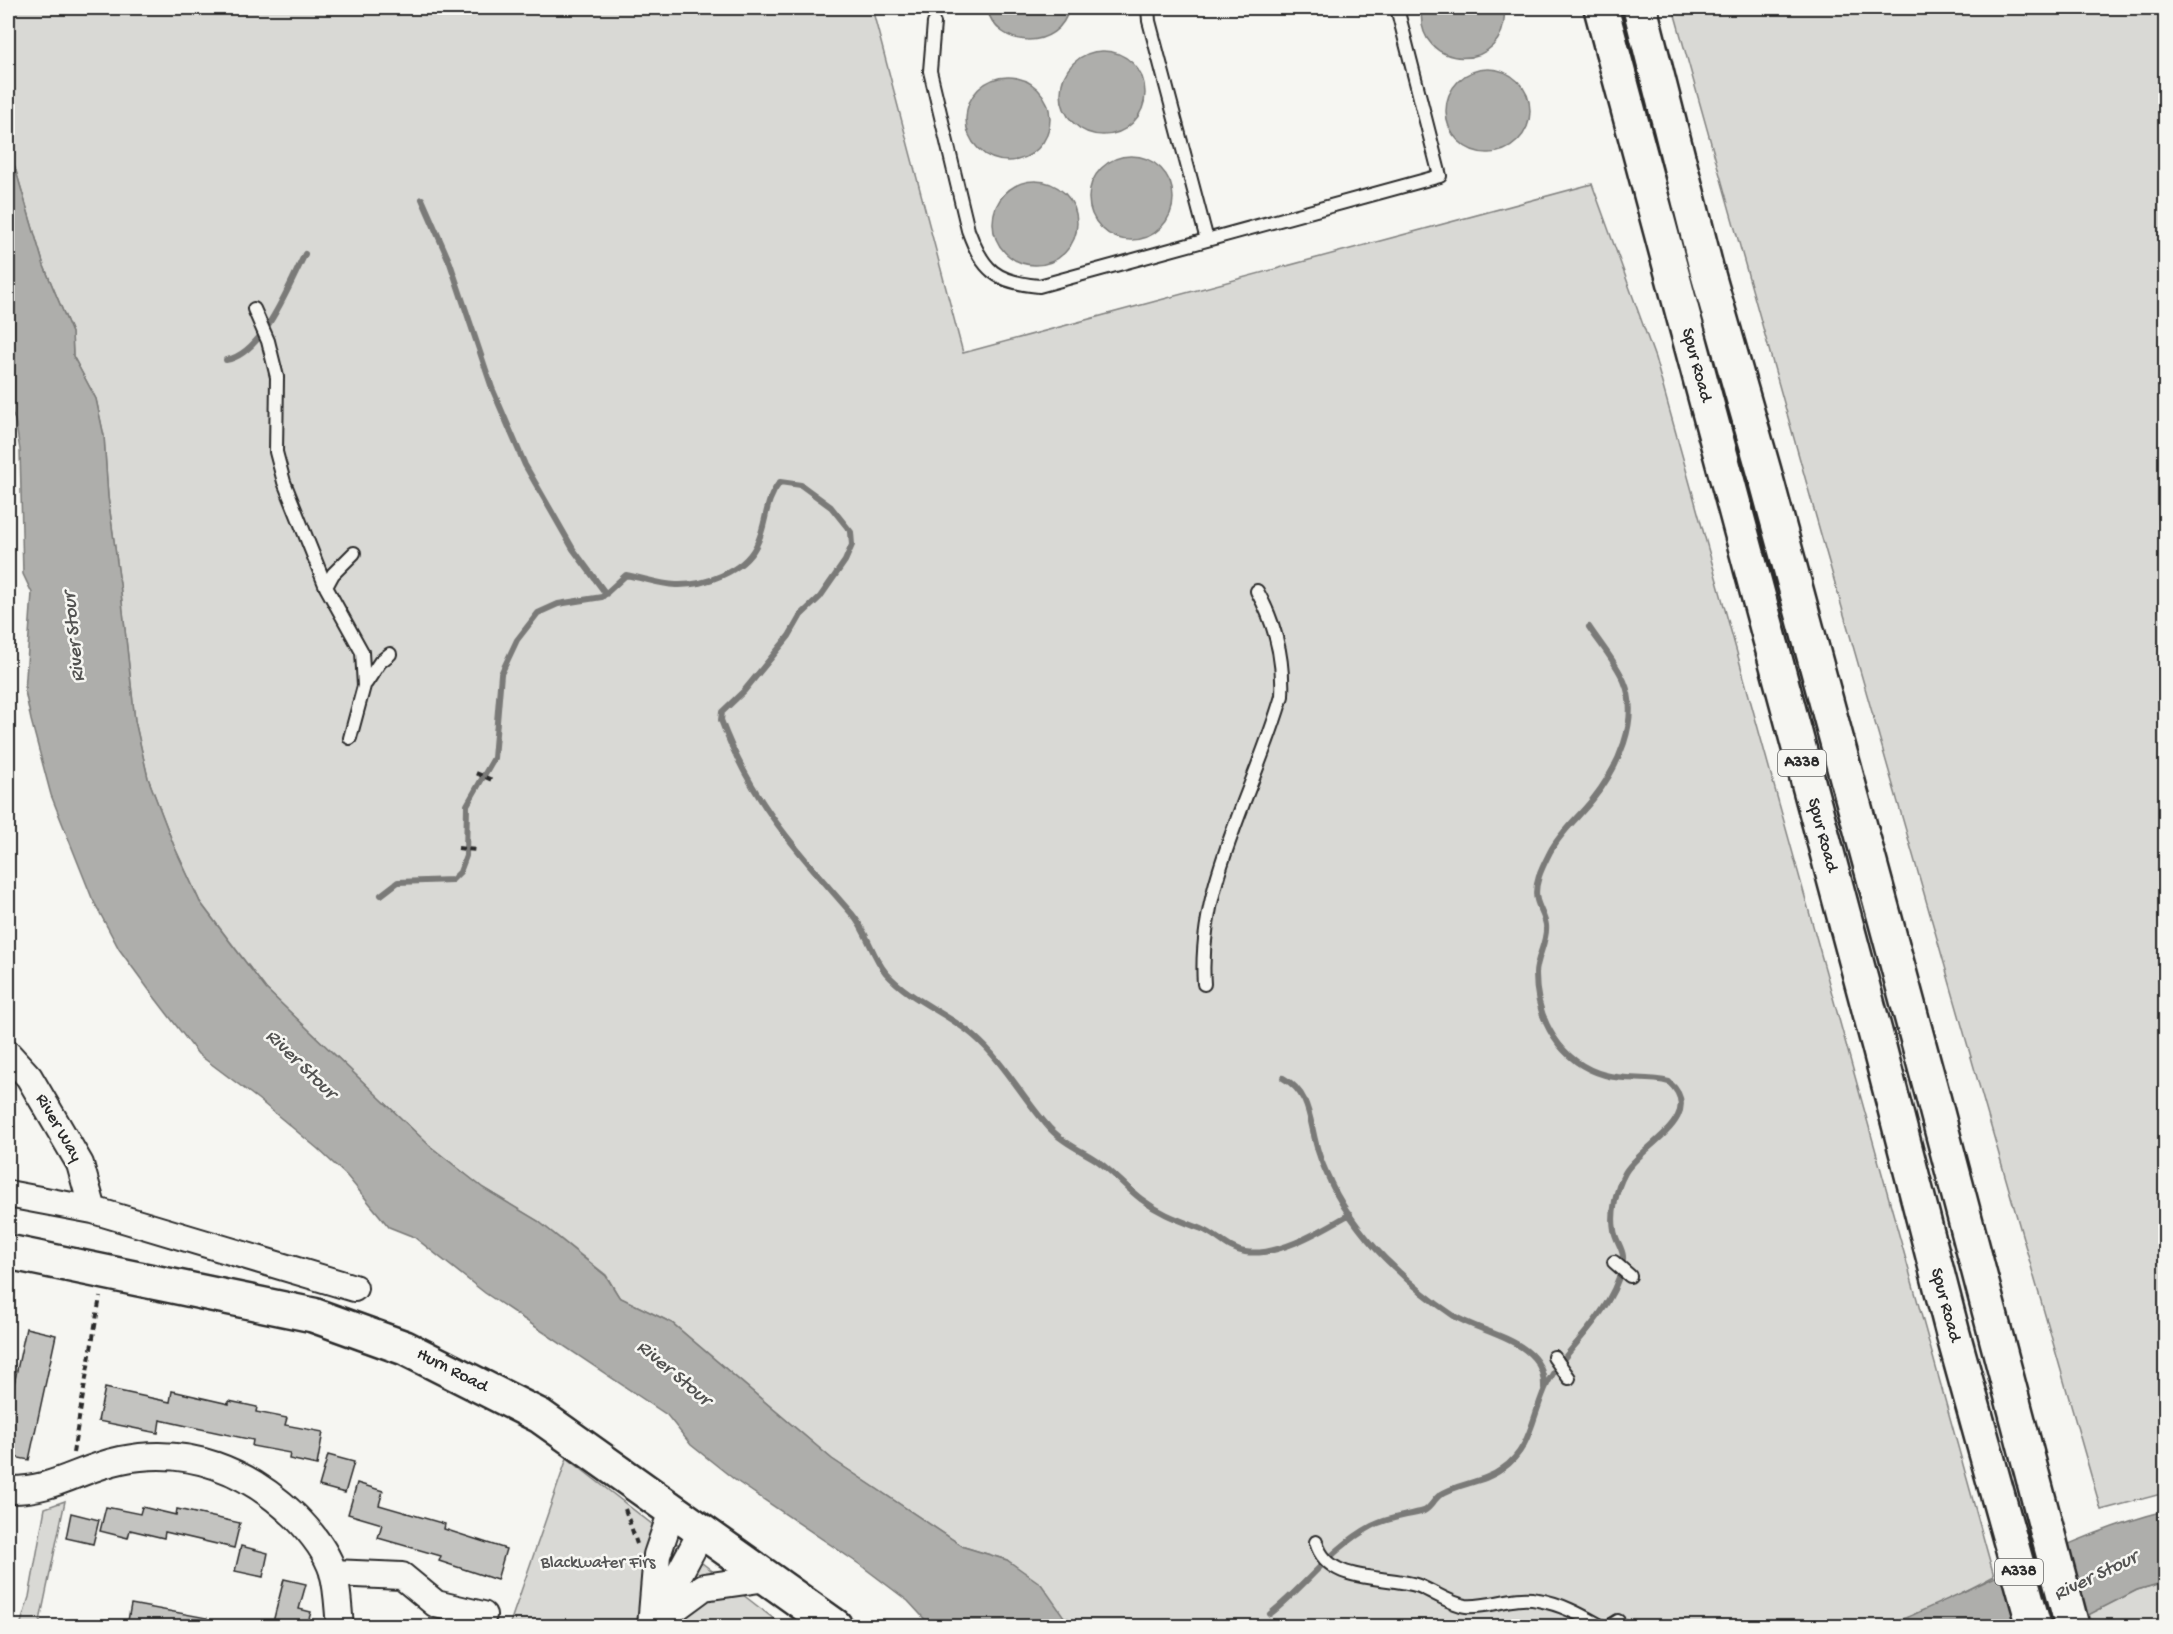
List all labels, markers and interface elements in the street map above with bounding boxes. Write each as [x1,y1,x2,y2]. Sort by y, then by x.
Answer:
street label: Spur Road [1676,326,1716,406]
water label: River Stour [58,587,91,683]
road number: A338 [1778,750,1826,776]
street label: Spur Road [1802,796,1842,876]
water label: River Stour [260,1025,343,1107]
street label: River Way [30,1090,86,1166]
street label: Spur Road [1925,1266,1965,1346]
water label: River Stour [631,1336,718,1414]
street label: Hurn Road [413,1344,492,1399]
water label: River Stour [2050,1545,2145,1607]
park label: Blackwater Firs [540,1553,657,1574]
road number: A338 [1995,1559,2043,1585]

